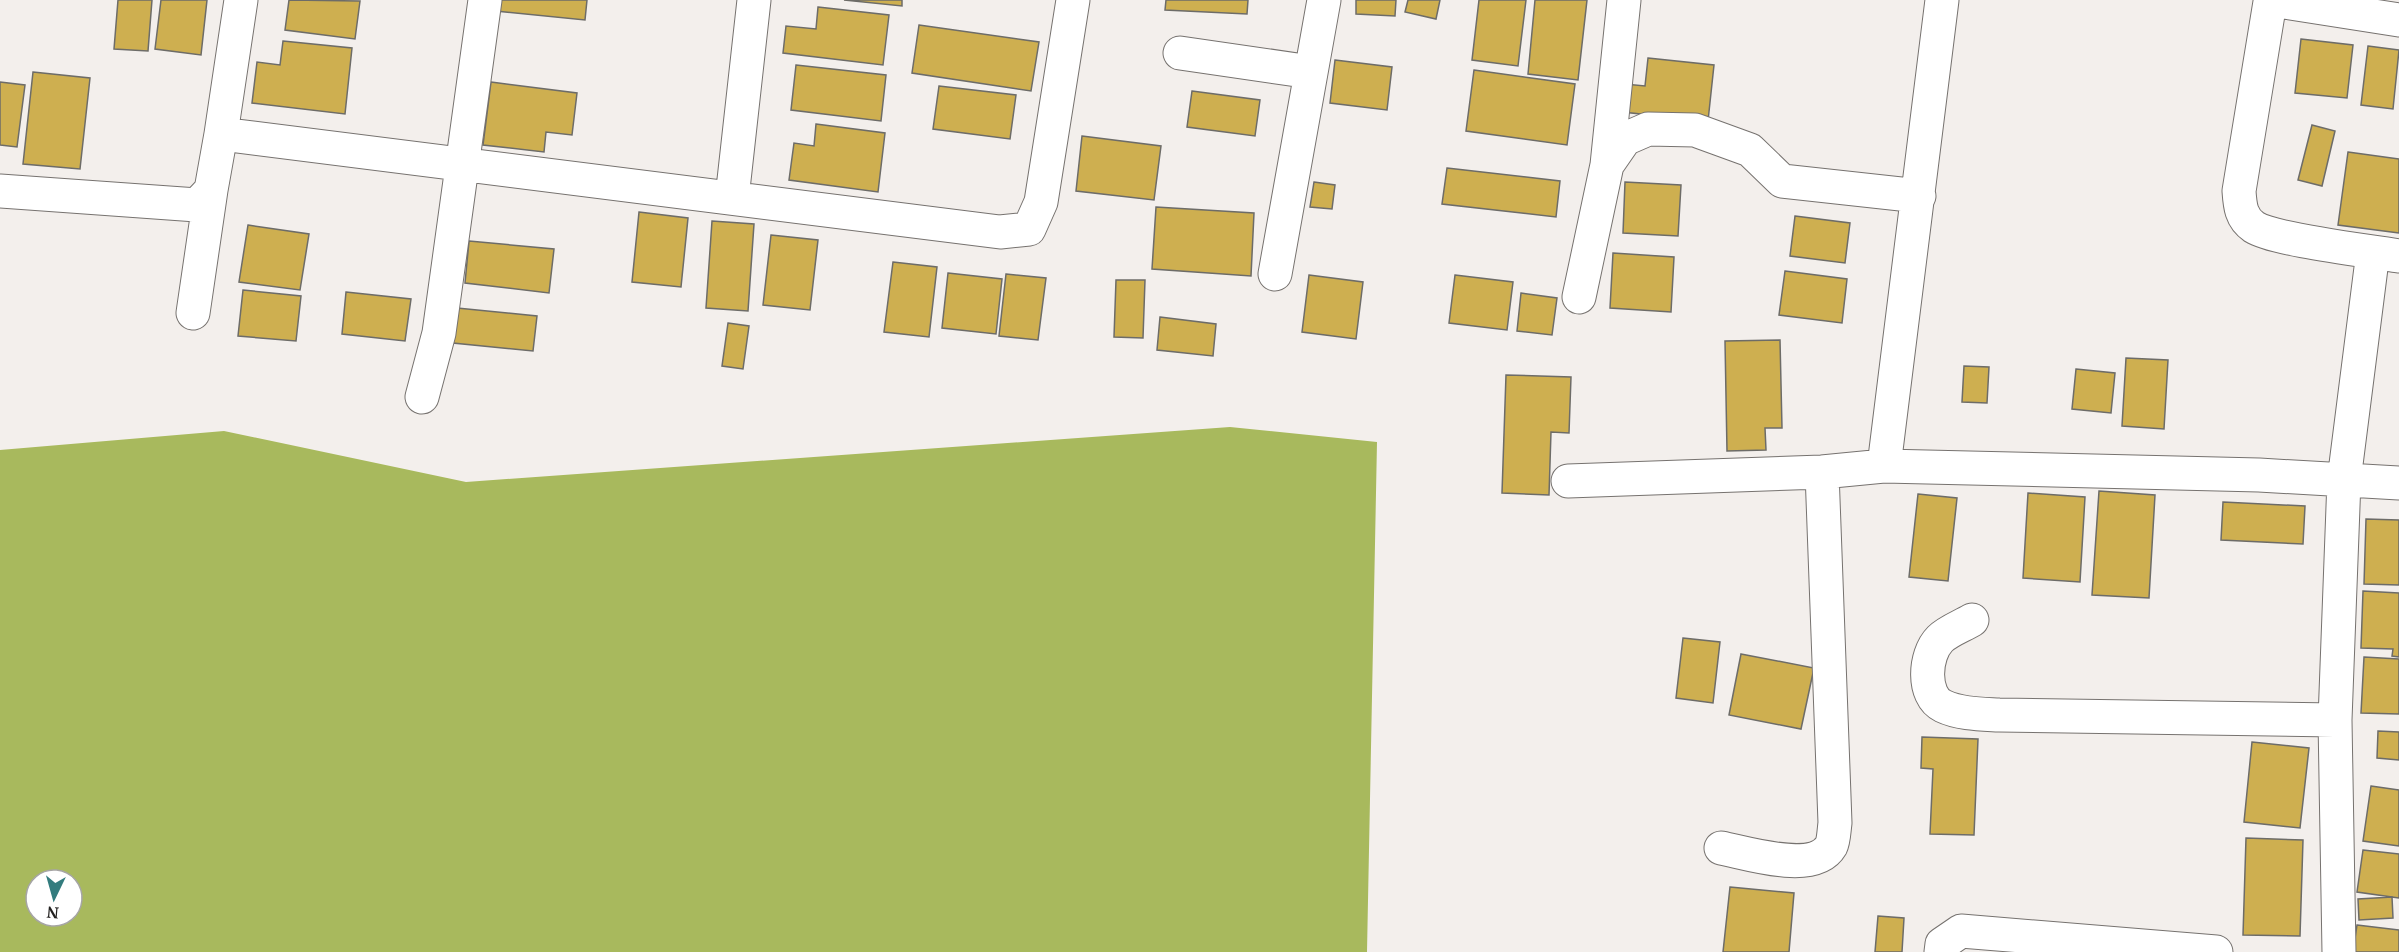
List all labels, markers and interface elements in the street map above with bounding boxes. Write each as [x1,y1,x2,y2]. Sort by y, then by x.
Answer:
north arrow [24,868,84,928]
text: N [46,901,60,924]

